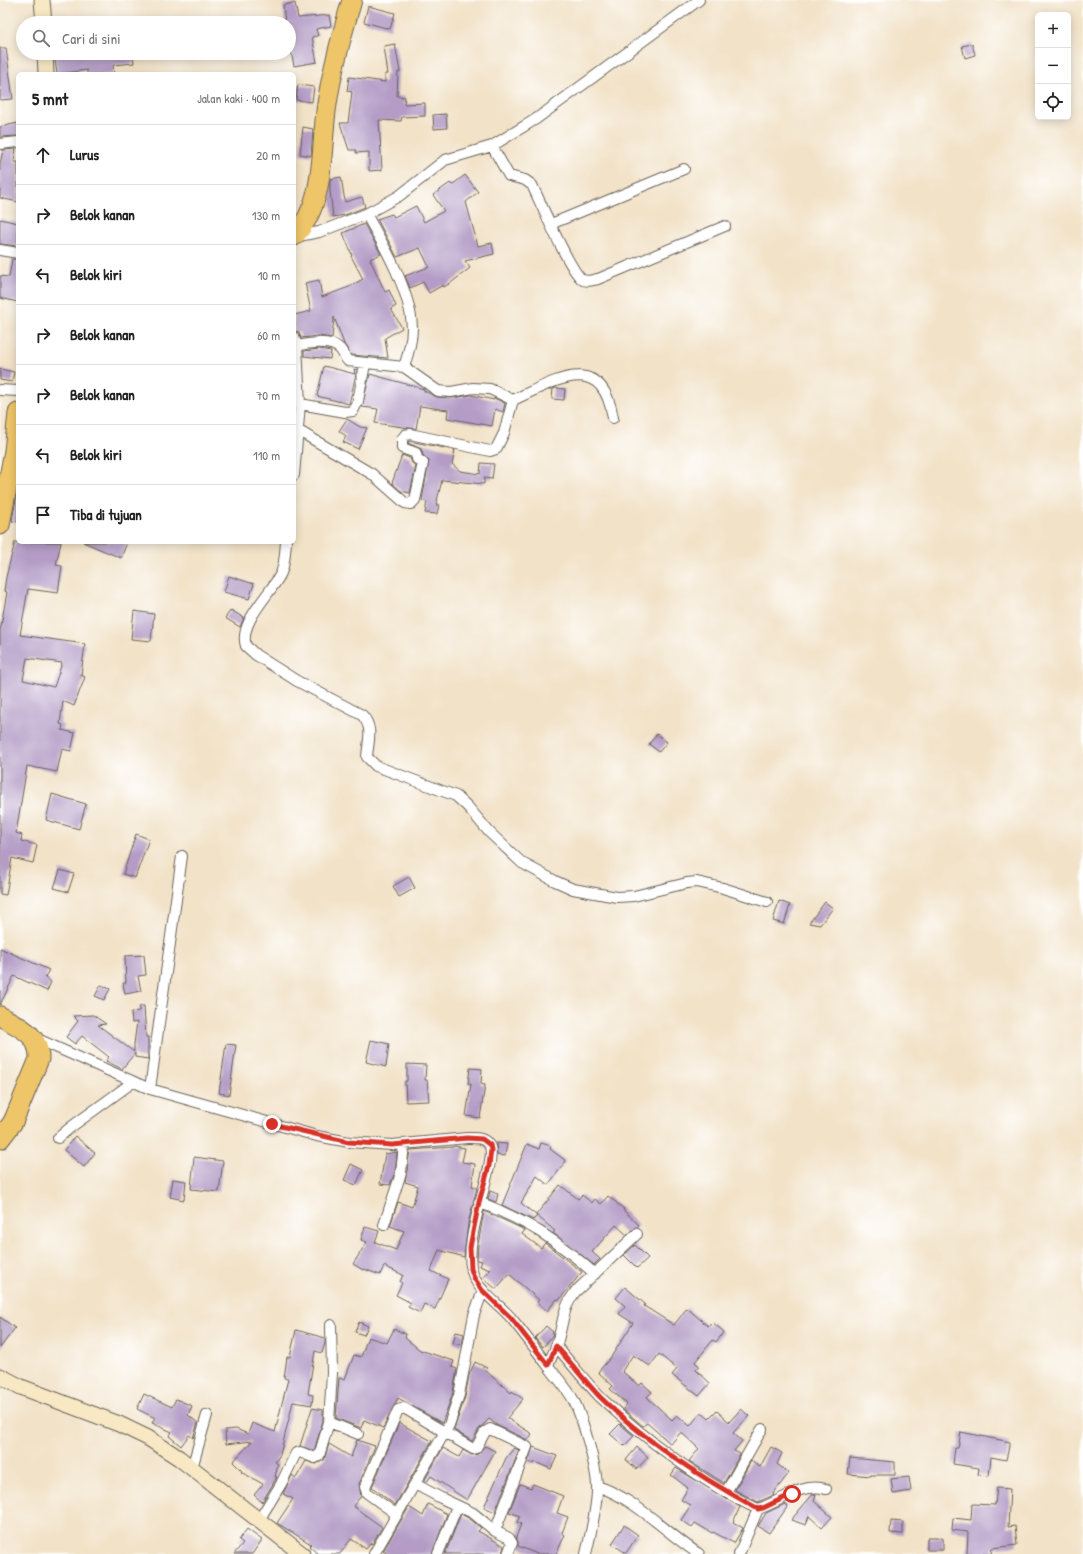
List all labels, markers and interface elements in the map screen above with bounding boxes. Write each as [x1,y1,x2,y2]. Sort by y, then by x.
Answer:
map controls [1035,12,1071,120]
button: + [1035,12,1071,48]
search box [16,16,296,60]
icon: search [30,27,52,49]
text: Cari di sini [62,28,121,49]
button: − [1035,48,1071,84]
button: locate [1035,84,1071,120]
text: 5 mnt [32,87,68,110]
text: Jalan kaki · 400 m [197,89,280,107]
icon: ahead [32,144,54,166]
text: Lurus [70,144,99,165]
text: 20 m [256,146,280,164]
icon: right [32,204,54,226]
text: Belok kanan [70,204,135,225]
text: 130 m [252,206,280,224]
icon: left [32,264,54,286]
text: Belok kiri [70,264,122,285]
text: 10 m [258,266,280,284]
icon: right [32,324,54,346]
text: Belok kanan [70,324,135,345]
text: 60 m [257,326,280,344]
icon: right [32,384,54,406]
text: Belok kanan [70,384,135,405]
text: 70 m [256,386,280,404]
icon: left [32,444,54,466]
text: Belok kiri [70,444,122,465]
text: 110 m [253,446,280,464]
icon: arrive [32,504,54,526]
text: Tiba di tujuan [70,504,142,525]
route end [263,1115,281,1133]
route start [783,1485,801,1503]

